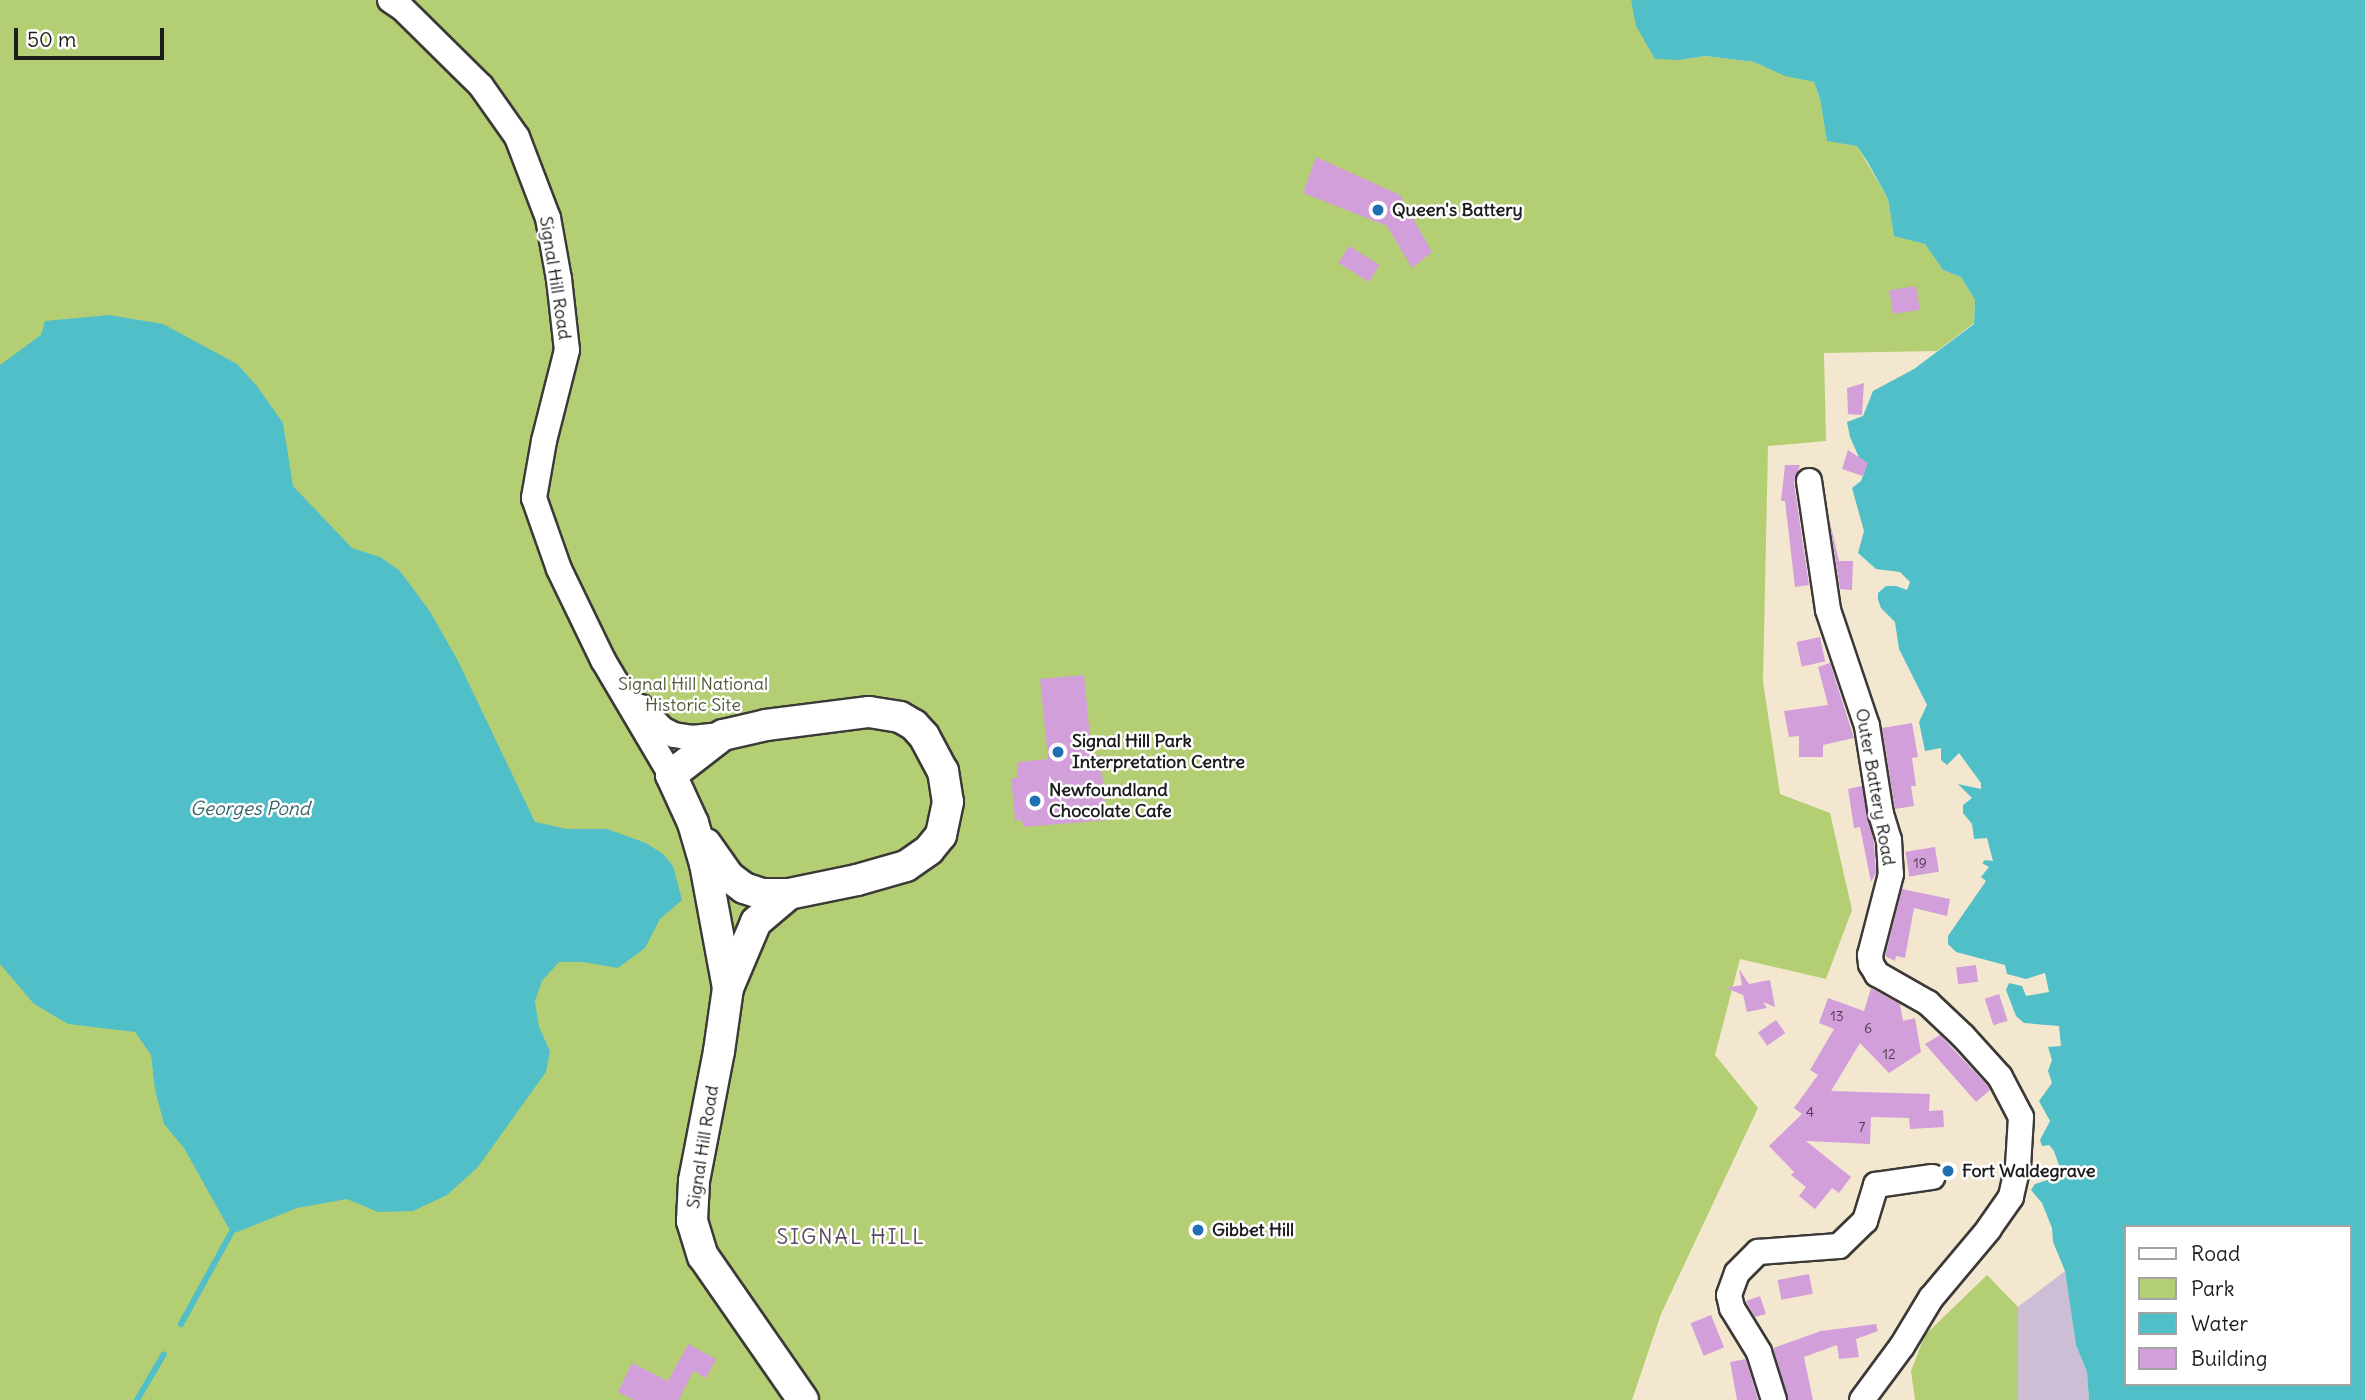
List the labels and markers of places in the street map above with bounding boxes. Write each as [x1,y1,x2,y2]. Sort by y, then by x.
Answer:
place label: Queen's Battery [1392,199,1523,221]
marker: Queen's Battery [1370,202,1386,218]
place label: Signal Hill Park Interpretation Centre [1072,731,1245,774]
marker: Signal Hill Park Interpretation Centre [1050,744,1066,760]
place label: Newfoundland Chocolate Cafe [1049,780,1172,822]
marker: Newfoundland Chocolate Cafe [1027,793,1043,809]
place label: Fort Waldegrave [1962,1160,2095,1182]
marker: Fort Waldegrave [1940,1163,1956,1179]
place label: Gibbet Hill [1212,1219,1294,1241]
marker: Gibbet Hill [1190,1222,1206,1238]

